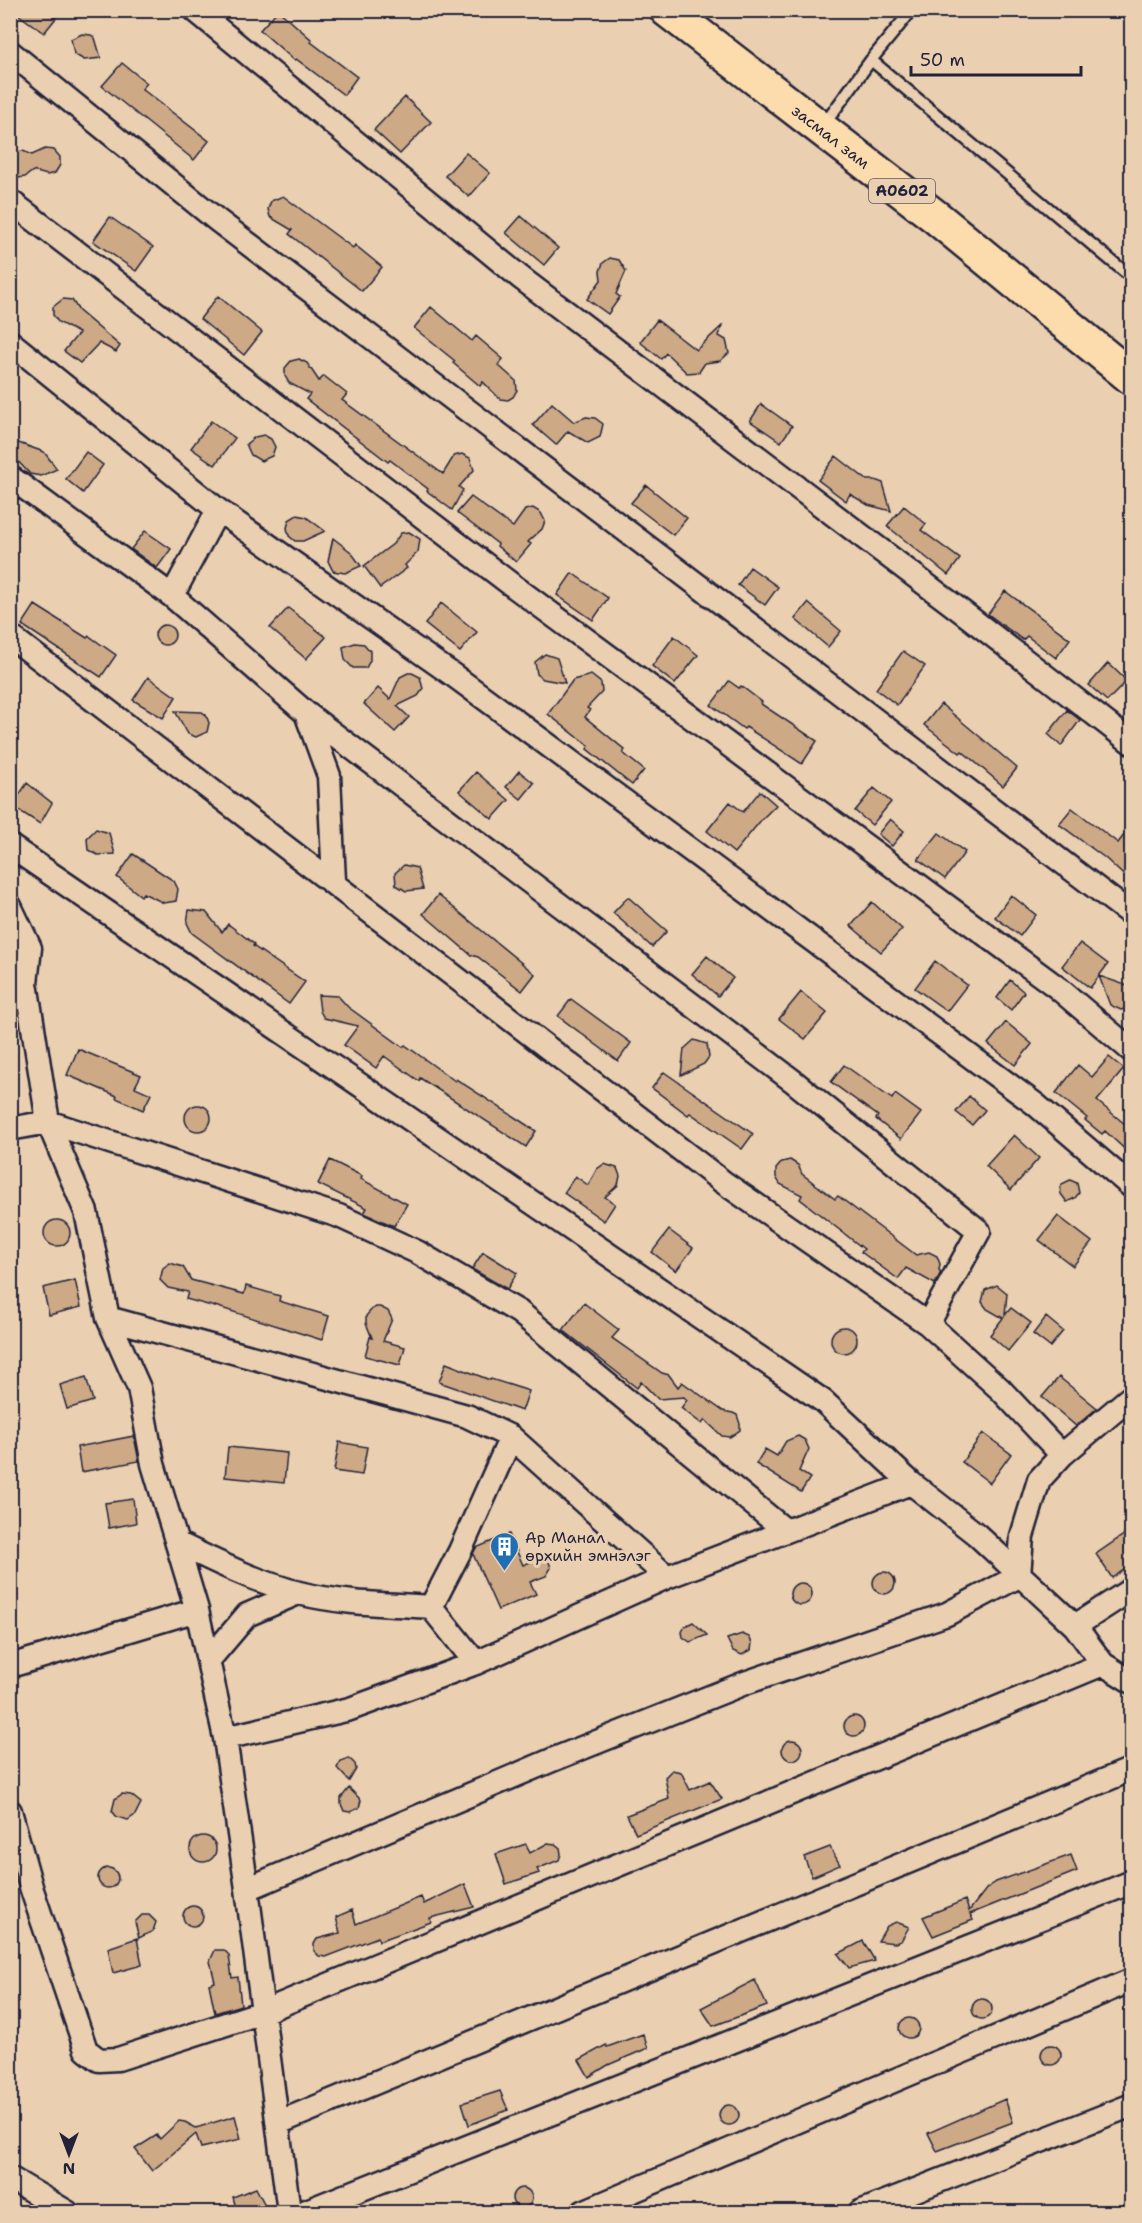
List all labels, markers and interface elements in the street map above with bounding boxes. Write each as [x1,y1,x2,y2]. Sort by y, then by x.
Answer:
scale bar [911,39,1080,77]
text: 50 m [920,48,965,72]
street label: засмал зам [788,100,874,173]
road number: A0602 [869,179,935,203]
place label: Ар Манал өрхийн эмнэлэг [525,1527,652,1566]
building icon: Ар Манал өрхийн эмнэлэг [488,1530,520,1572]
north arrow [39,2124,99,2184]
text: N [63,2158,75,2179]

